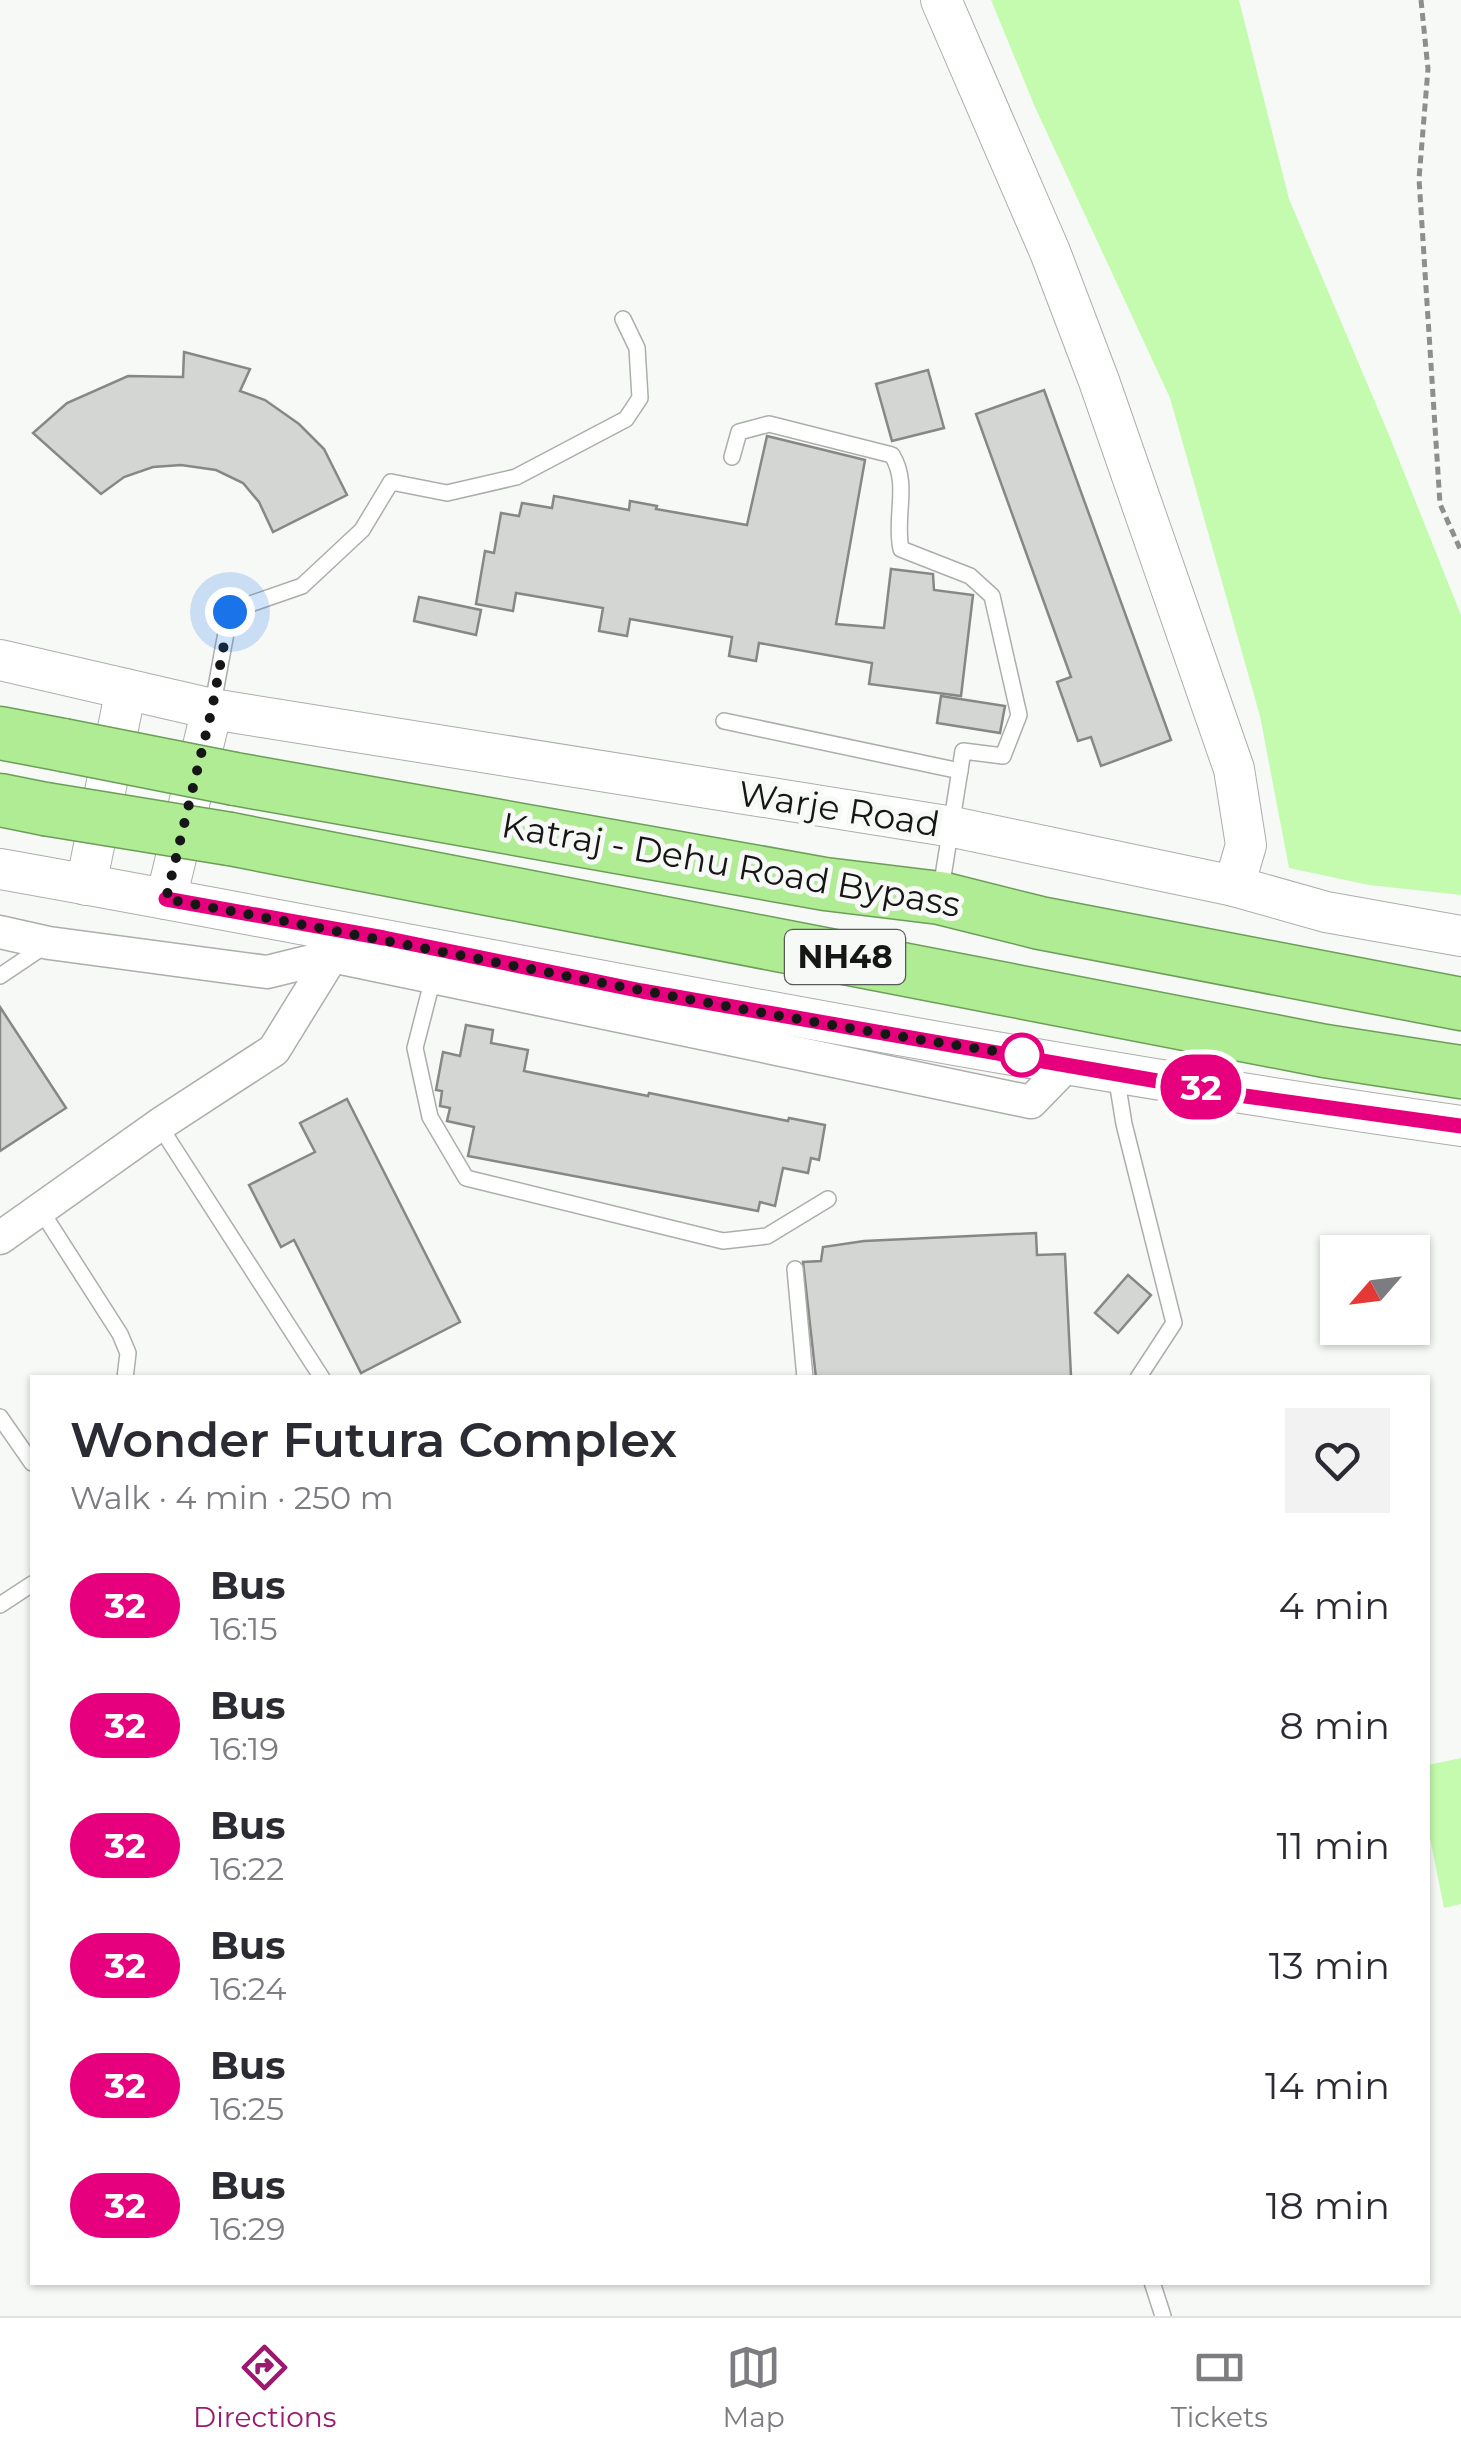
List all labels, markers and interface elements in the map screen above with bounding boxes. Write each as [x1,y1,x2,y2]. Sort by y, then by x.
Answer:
your location [205,587,255,637]
street label: Warje Road [735,771,943,846]
street label: Katraj - Dehu Road Bypass [499,803,964,926]
road number: NH48 [785,930,905,984]
unlabelled marker [1001,1034,1043,1076]
line badge: 32 [1156,1054,1246,1120]
text: 32 [1180,1066,1222,1109]
north arrow [1320,1235,1430,1345]
map controls [1320,1235,1430,1345]
button: heart [1285,1408,1390,1513]
text: Wonder Futura Complex [70,1411,677,1469]
text: Walk · 4 min · 250 m [70,1478,394,1517]
text: Bus [210,1562,285,1609]
text: 4 min [1279,1582,1390,1629]
text: 32 [104,1584,146,1627]
text: 16:15 [210,1609,278,1648]
text: Bus [210,1682,285,1729]
text: 8 min [1280,1702,1390,1749]
text: 32 [104,1704,146,1747]
text: 16:19 [210,1729,279,1768]
text: Bus [210,1802,285,1849]
text: 11 min [1276,1822,1390,1869]
text: 32 [104,1824,146,1867]
text: 16:22 [210,1849,284,1888]
text: Bus [210,1922,285,1969]
text: 13 min [1269,1942,1390,1989]
text: 32 [104,1944,146,1987]
text: 16:24 [210,1969,286,2008]
text: Bus [210,2042,285,2089]
text: 14 min [1265,2062,1390,2109]
text: 32 [104,2064,146,2107]
text: 16:25 [210,2089,284,2128]
text: Bus [210,2162,285,2209]
text: 18 min [1266,2182,1390,2229]
text: 32 [104,2184,146,2227]
text: 16:29 [210,2209,286,2248]
tab: Directions [193,2340,336,2434]
tab: Map [722,2340,785,2434]
tab: Tickets [1171,2340,1268,2434]

